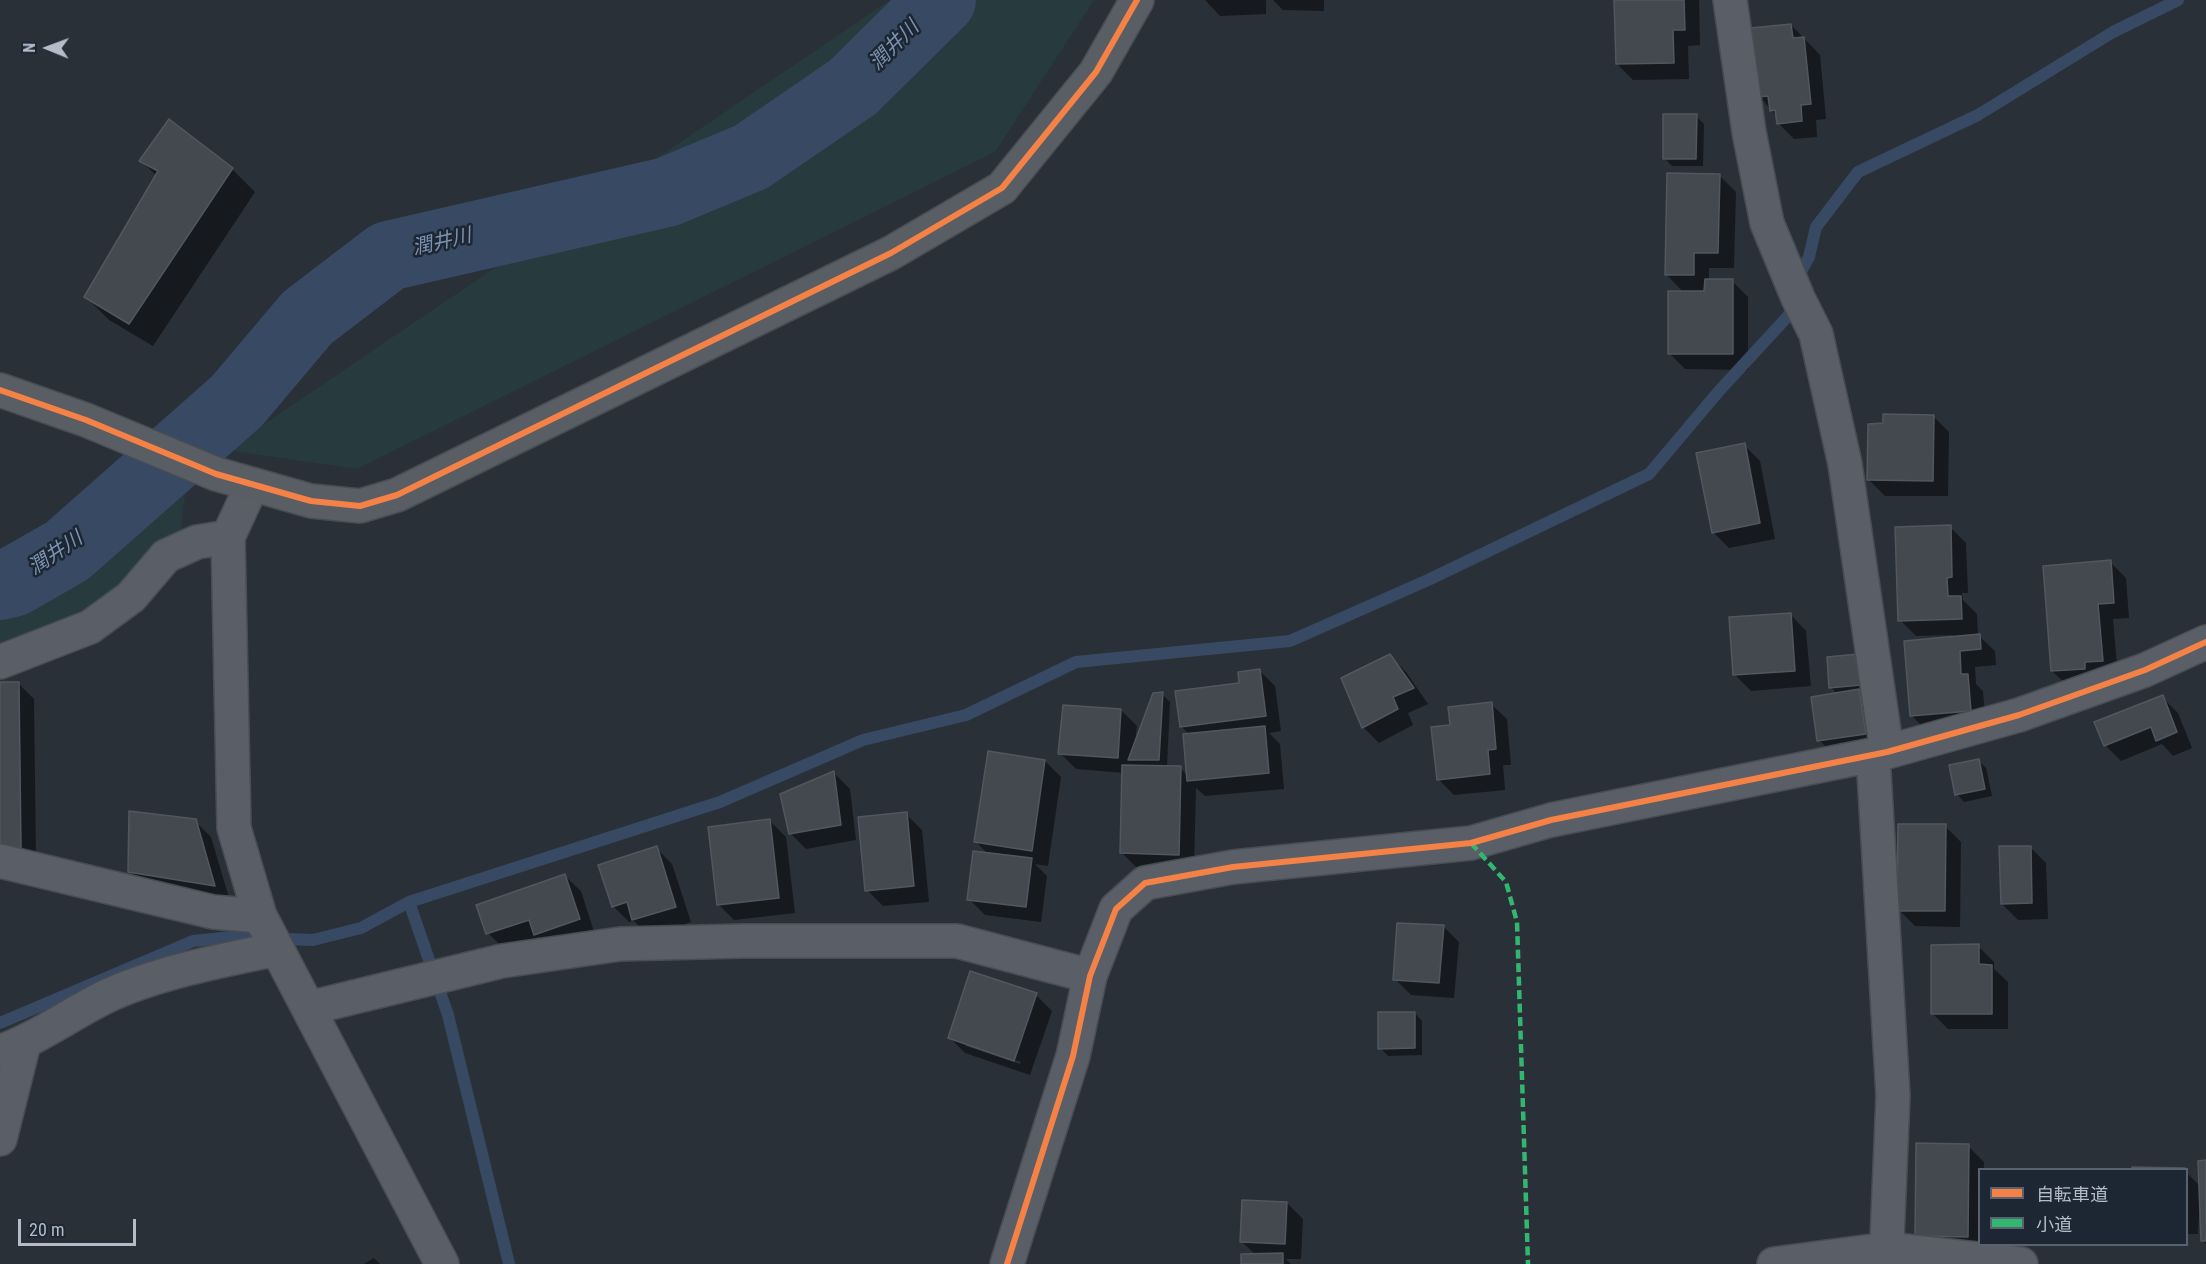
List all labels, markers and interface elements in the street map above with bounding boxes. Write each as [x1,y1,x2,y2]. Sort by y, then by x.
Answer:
water label: 潤井川 [865,16,925,76]
north arrow [18,18,78,78]
text: N [20,43,39,53]
water label: 潤井川 [410,225,474,261]
water label: 潤井川 [24,527,88,581]
legend [1978,1168,2188,1246]
text: 自転車道 [2036,1184,2108,1205]
scale bar [21,1207,140,1245]
text: 小道 [2036,1214,2072,1235]
text: 20 m [29,1219,64,1240]

